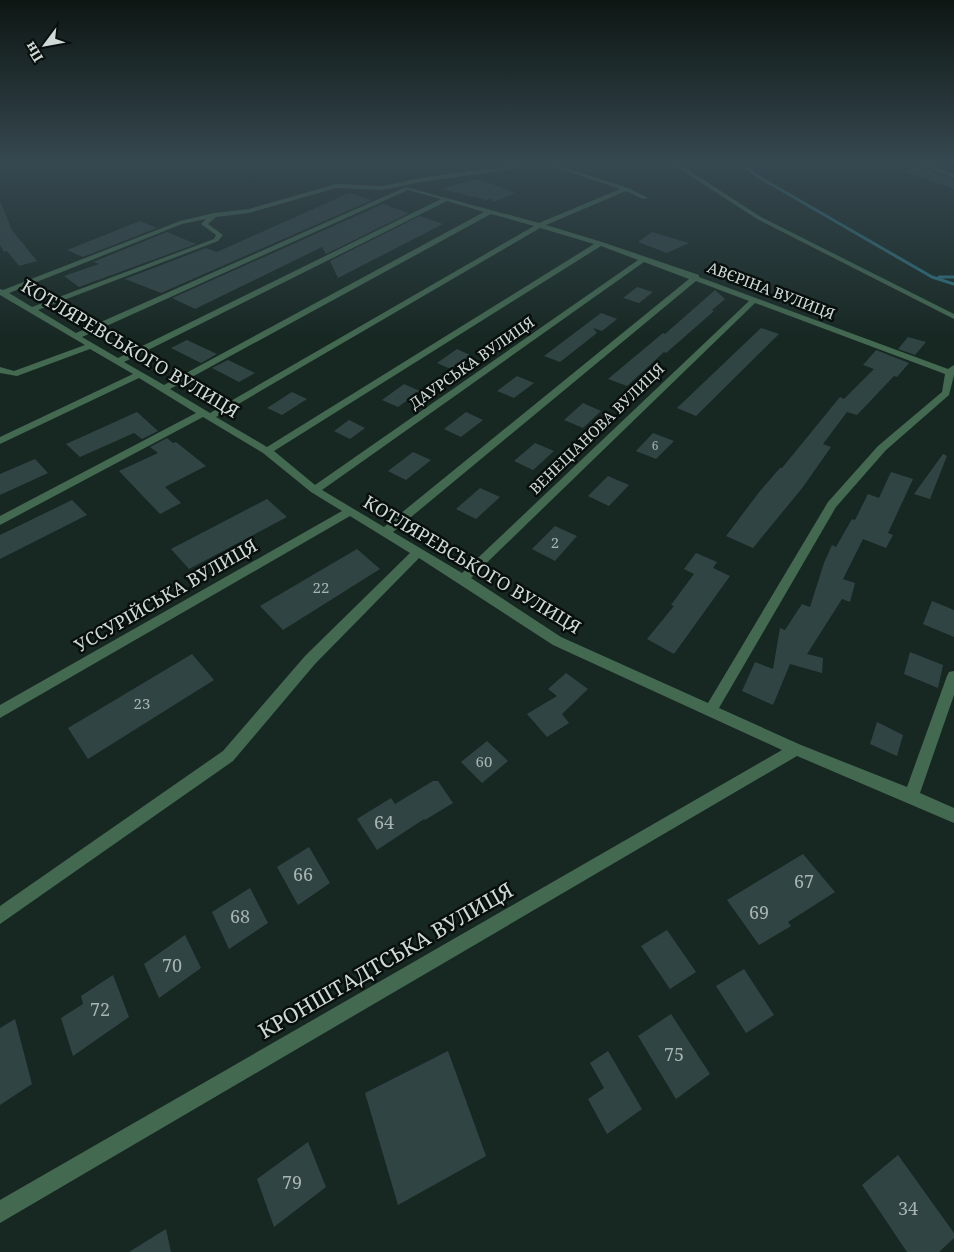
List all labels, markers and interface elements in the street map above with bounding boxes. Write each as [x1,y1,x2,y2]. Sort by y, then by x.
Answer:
north arrow [20,20,70,70]
text: Пн [20,38,47,66]
street label: АВЄРІНА ВУЛИЦЯ [705,257,838,324]
street label: КОТЛЯРЕВСЬКОГО ВУЛИЦЯ [17,274,244,423]
street label: ДАУРСЬКА ВУЛИЦЯ [405,311,538,413]
street label: ВЕНЕЦІАНОВА ВУЛИЦЯ [525,358,668,498]
house number: 6 [652,437,659,454]
street label: КОТЛЯРЕВСЬКОГО ВУЛИЦЯ [359,490,586,639]
house number: 2 [551,532,559,552]
street label: УССУРІЙСЬКА ВУЛИЦЯ [70,533,261,657]
house number: 22 [313,577,329,597]
house number: 23 [134,693,150,713]
house number: 60 [476,751,492,771]
house number: 64 [374,810,394,834]
house number: 66 [293,862,313,886]
house number: 67 [794,869,814,893]
street label: КРОНШТАДТСЬКА ВУЛИЦЯ [253,876,518,1045]
house number: 69 [749,900,769,924]
house number: 68 [230,904,250,928]
house number: 70 [162,953,182,977]
house number: 72 [90,997,110,1021]
house number: 75 [664,1042,684,1066]
house number: 79 [282,1170,302,1194]
house number: 34 [898,1196,918,1220]

